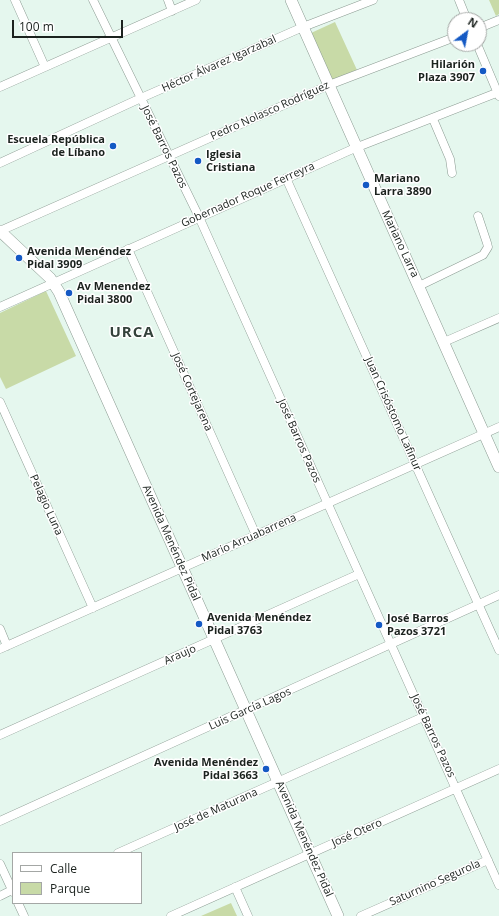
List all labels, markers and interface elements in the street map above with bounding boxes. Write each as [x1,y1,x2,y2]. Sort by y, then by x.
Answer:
scale bar [14,12,125,38]
north arrow [447,12,487,52]
text: N [465,14,481,31]
text: 100 m [19,18,54,35]
street label: Héctor Álvarez Igarzabal [160,33,278,95]
place label: Hilarión Plaza 3907 [418,58,475,84]
marker: Hilarión Plaza 3907 [478,66,488,76]
street label: Pedro Nolasco Rodríguez [209,79,331,143]
street label: José Barros Pazos [138,103,190,191]
place label: Escuela República de Líbano [7,133,105,159]
marker: Escuela República de Líbano [108,141,118,151]
place label: Iglesia Cristiana [206,148,255,174]
marker: Iglesia Cristiana [193,156,203,166]
street label: Gobernador Roque Ferreyra [179,160,317,230]
place label: Mariano Larra 3890 [374,172,432,198]
marker: Mariano Larra 3890 [361,180,371,190]
street label: Mariano Larra [379,208,421,280]
place label: Avenida Menéndez Pidal 3909 [27,245,131,271]
marker: Avenida Menéndez Pidal 3909 [14,253,24,263]
place label: Av Menendez Pidal 3800 [77,280,150,306]
marker: Av Menendez Pidal 3800 [64,288,74,298]
district label: URCA [109,324,155,342]
street label: José Cortejarena [169,351,215,433]
street label: Juan Crisóstomo Lafinur [362,355,424,473]
street label: José Barros Pazos [275,397,323,485]
street label: Pelagio Luna [27,473,65,537]
street label: Avenida Menéndez Pidal [139,483,203,603]
street label: Mario Arruabarrena [200,511,298,565]
place label: Avenida Menéndez Pidal 3763 [207,611,311,637]
place label: José Barros Pazos 3721 [387,612,449,638]
marker: Avenida Menéndez Pidal 3763 [194,619,204,629]
marker: José Barros Pazos 3721 [374,620,384,630]
street label: Araujo [162,642,198,668]
street label: Luis García Lagos [207,685,293,733]
street label: José Barros Pazos [408,692,458,780]
place label: Avenida Menéndez Pidal 3663 [154,756,258,782]
marker: Avenida Menéndez Pidal 3663 [261,764,271,774]
street label: Avenida Menéndez Pidal [272,779,336,899]
street label: José de Maturana [172,786,260,834]
street label: José Otero [330,816,384,850]
legend [12,852,142,904]
street label: Saturnino Segurola [388,857,482,909]
text: Calle [50,860,77,877]
text: Parque [50,880,90,897]

